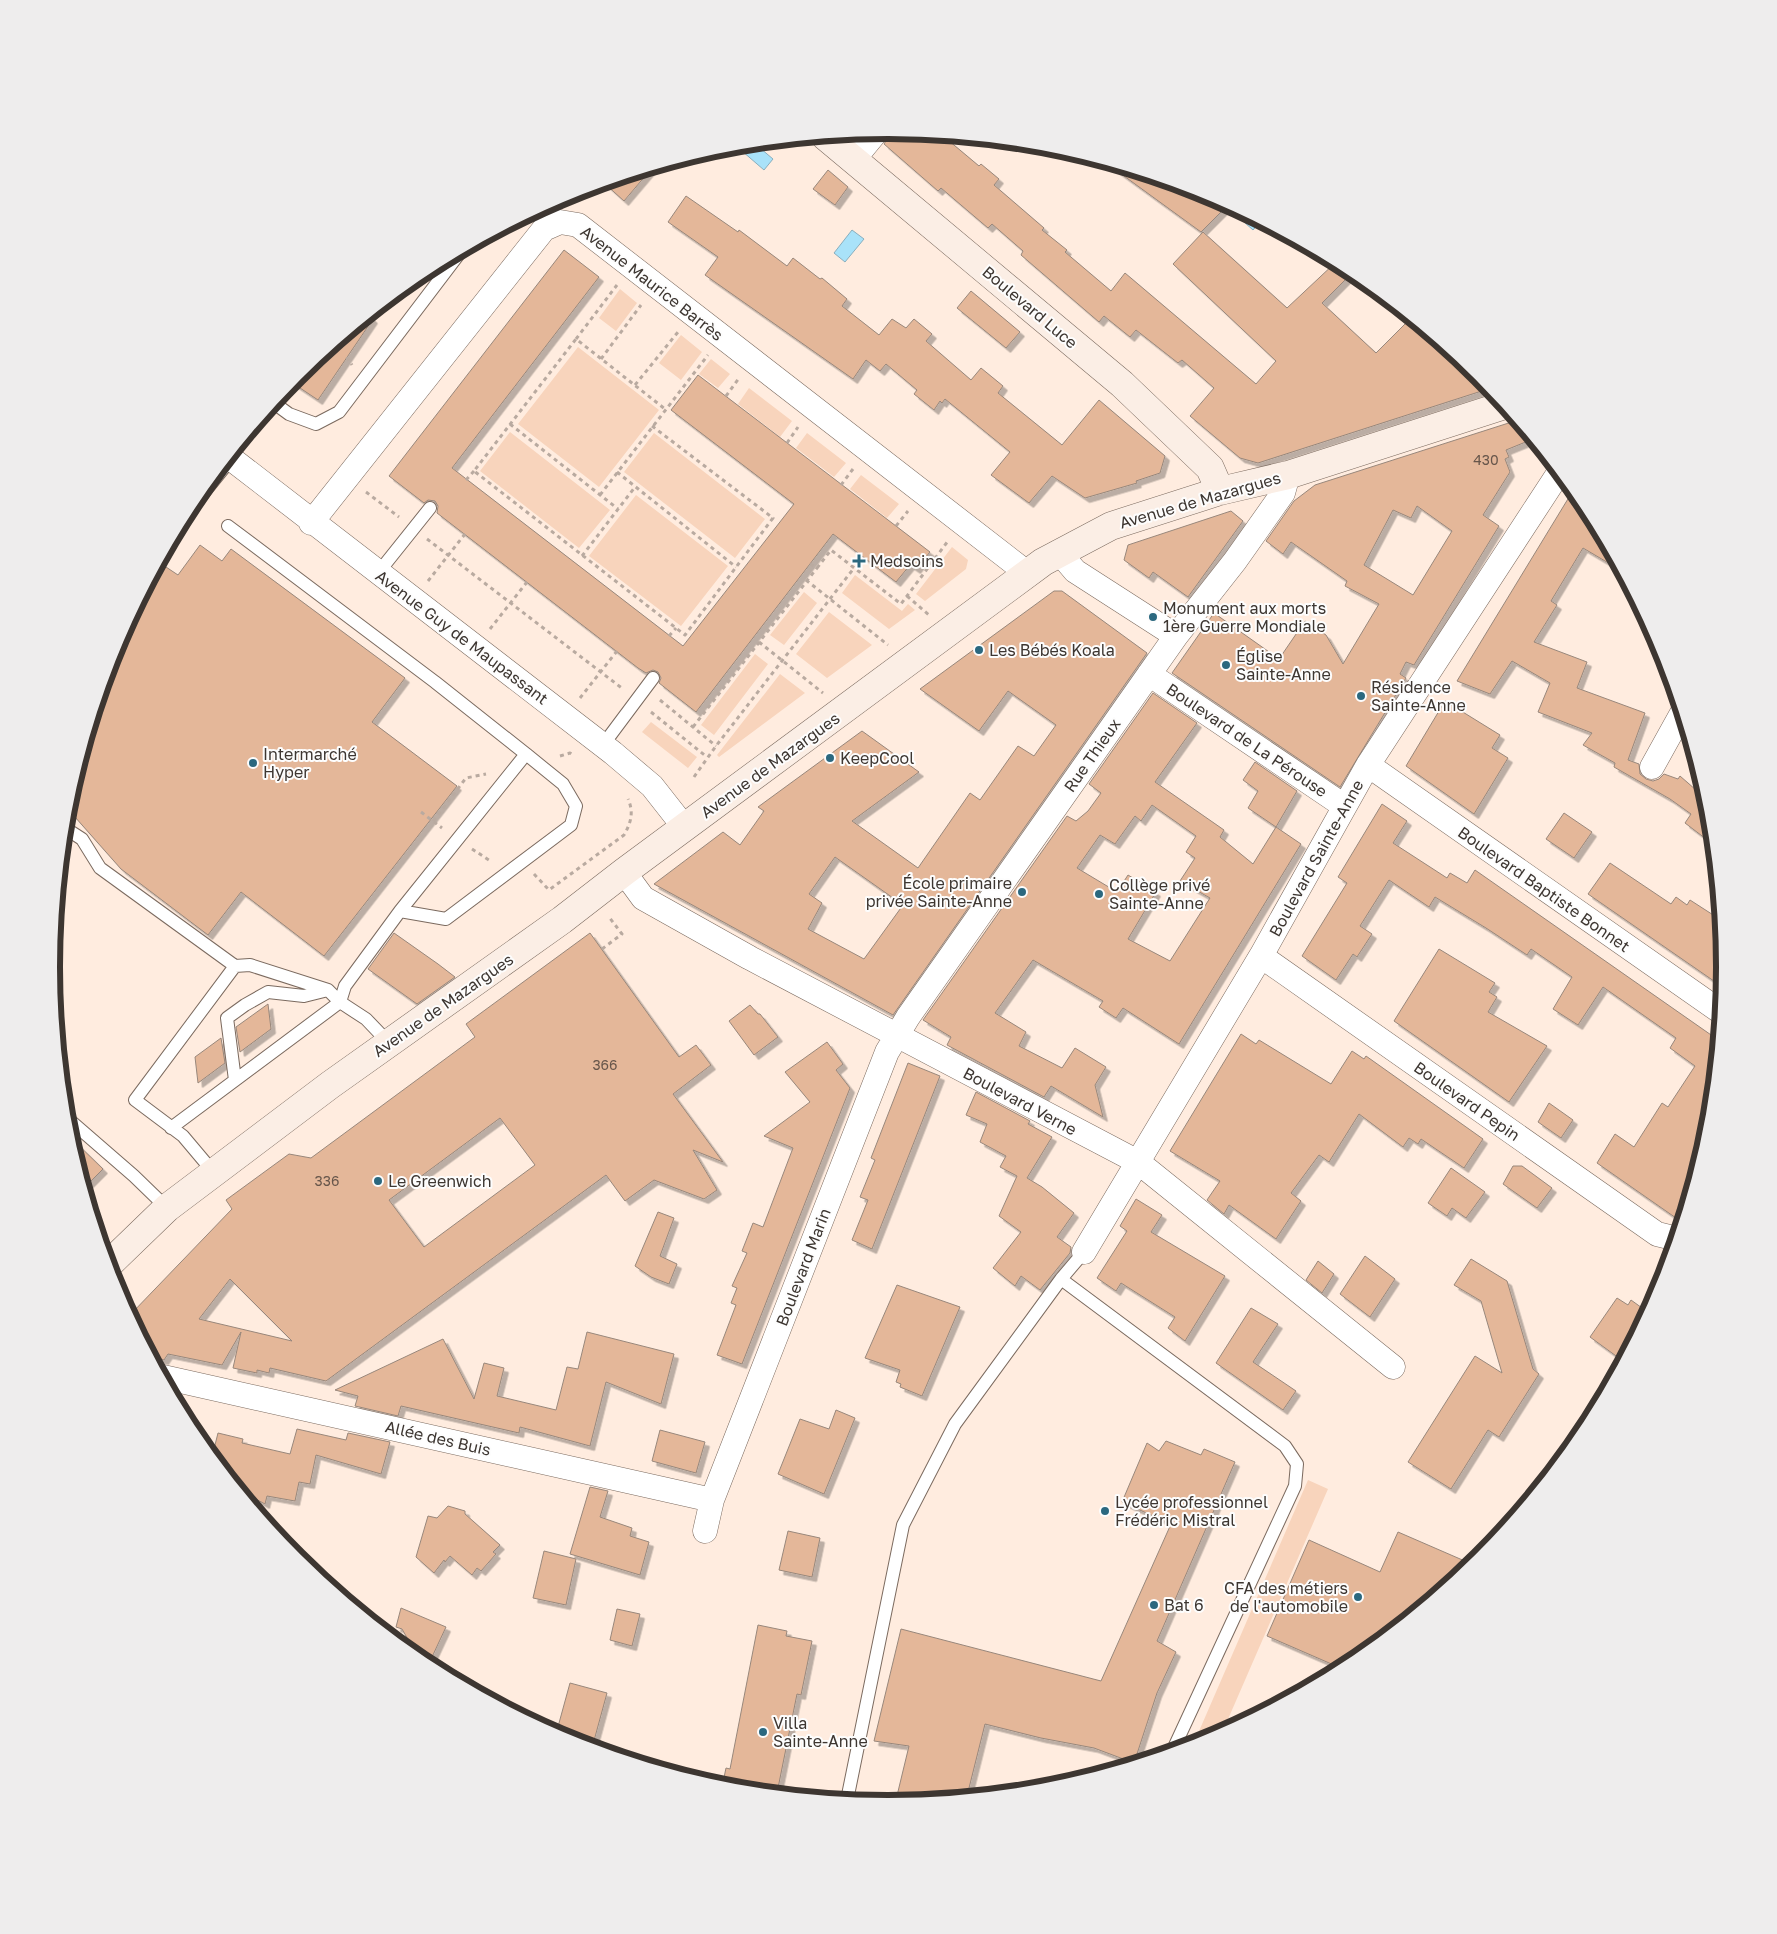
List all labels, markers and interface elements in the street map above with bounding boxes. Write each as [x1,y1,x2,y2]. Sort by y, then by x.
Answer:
street label: Avenue Maurice Barrès [577,221,727,345]
street label: Boulevard Luce [978,261,1082,353]
house number: 430 [1473,451,1499,468]
street label: Avenue de Mazargues [1117,467,1283,533]
place label: Medsoins [870,551,944,571]
marker: Medsoins [852,554,866,568]
street label: Avenue Guy de Maupassant [372,566,552,708]
place label: Monument aux morts 1ère Guerre Mondiale [1163,598,1326,636]
marker: Monument aux morts 1ère Guerre Mondiale [1147,611,1159,623]
place label: Les Bébés Koala [989,640,1115,660]
marker: Les Bébés Koala [973,644,985,656]
place label: Église Sainte-Anne [1236,646,1331,684]
marker: Église Sainte-Anne [1220,659,1232,671]
place label: Résidence Sainte-Anne [1371,677,1466,715]
street label: Boulevard de La Pérouse [1163,679,1331,801]
marker: Résidence Sainte-Anne [1355,690,1367,702]
street label: Avenue de Mazargues [697,708,843,822]
street label: Rue Thieux [1059,714,1125,796]
place label: Intermarché Hyper [263,744,357,782]
place label: KeepCool [840,748,914,768]
marker: KeepCool [824,752,836,764]
marker: Intermarché Hyper [247,757,259,769]
street label: Boulevard Sainte-Anne [1265,776,1367,940]
street label: Boulevard Baptiste Bonnet [1454,822,1634,956]
place label: École primaire privée Sainte-Anne [866,873,1012,911]
place label: Collège privé Sainte-Anne [1109,875,1210,913]
marker: École primaire privée Sainte-Anne [1016,886,1028,898]
marker: Collège privé Sainte-Anne [1093,888,1105,900]
street label: Avenue de Mazargues [369,949,517,1061]
house number: 366 [592,1056,618,1073]
street label: Boulevard Pepin [1410,1057,1524,1145]
street label: Boulevard Verne [960,1063,1080,1139]
place label: Le Greenwich [388,1171,492,1191]
house number: 336 [315,1172,339,1189]
marker: Le Greenwich [372,1175,384,1187]
street label: Boulevard Marin [771,1205,835,1329]
street label: Allée des Buis [383,1416,493,1460]
place label: Lycée professionnel Frédéric Mistral [1115,1492,1268,1530]
marker: Lycée professionnel Frédéric Mistral [1099,1505,1111,1517]
place label: CFA des métiers de l'automobile [1224,1578,1348,1616]
marker: CFA des métiers de l'automobile [1352,1591,1364,1603]
place label: Bat 6 [1164,1595,1204,1615]
marker: Bat 6 [1148,1599,1160,1611]
place label: Villa Sainte-Anne [773,1713,868,1751]
marker: Villa Sainte-Anne [757,1726,769,1738]

